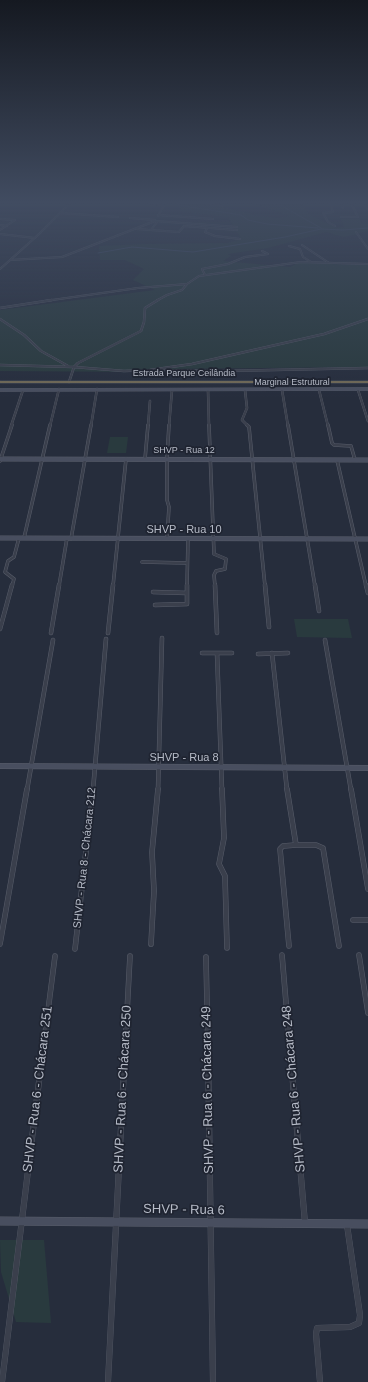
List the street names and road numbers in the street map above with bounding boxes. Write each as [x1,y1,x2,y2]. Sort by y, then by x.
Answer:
street label: Estrada Parque Ceilândia [133,369,235,379]
street label: Marginal Estrutural [254,378,330,388]
street label: SHVP - Rua 12 [153,446,215,456]
street label: SHVP - Rua 10 [146,523,222,537]
street label: SHVP - Rua 8 [149,751,219,765]
street label: SHVP - Rua 8 - Chácara 212 [71,787,99,929]
street label: SHVP - Rua 6 - Chácara 251 [20,1005,56,1173]
street label: SHVP - Rua 6 - Chácara 250 [111,1005,135,1173]
street label: SHVP - Rua 6 - Chácara 248 [279,1005,309,1173]
street label: SHVP - Rua 6 - Chácara 249 [199,1006,217,1174]
street label: SHVP - Rua 6 [143,1201,225,1219]

